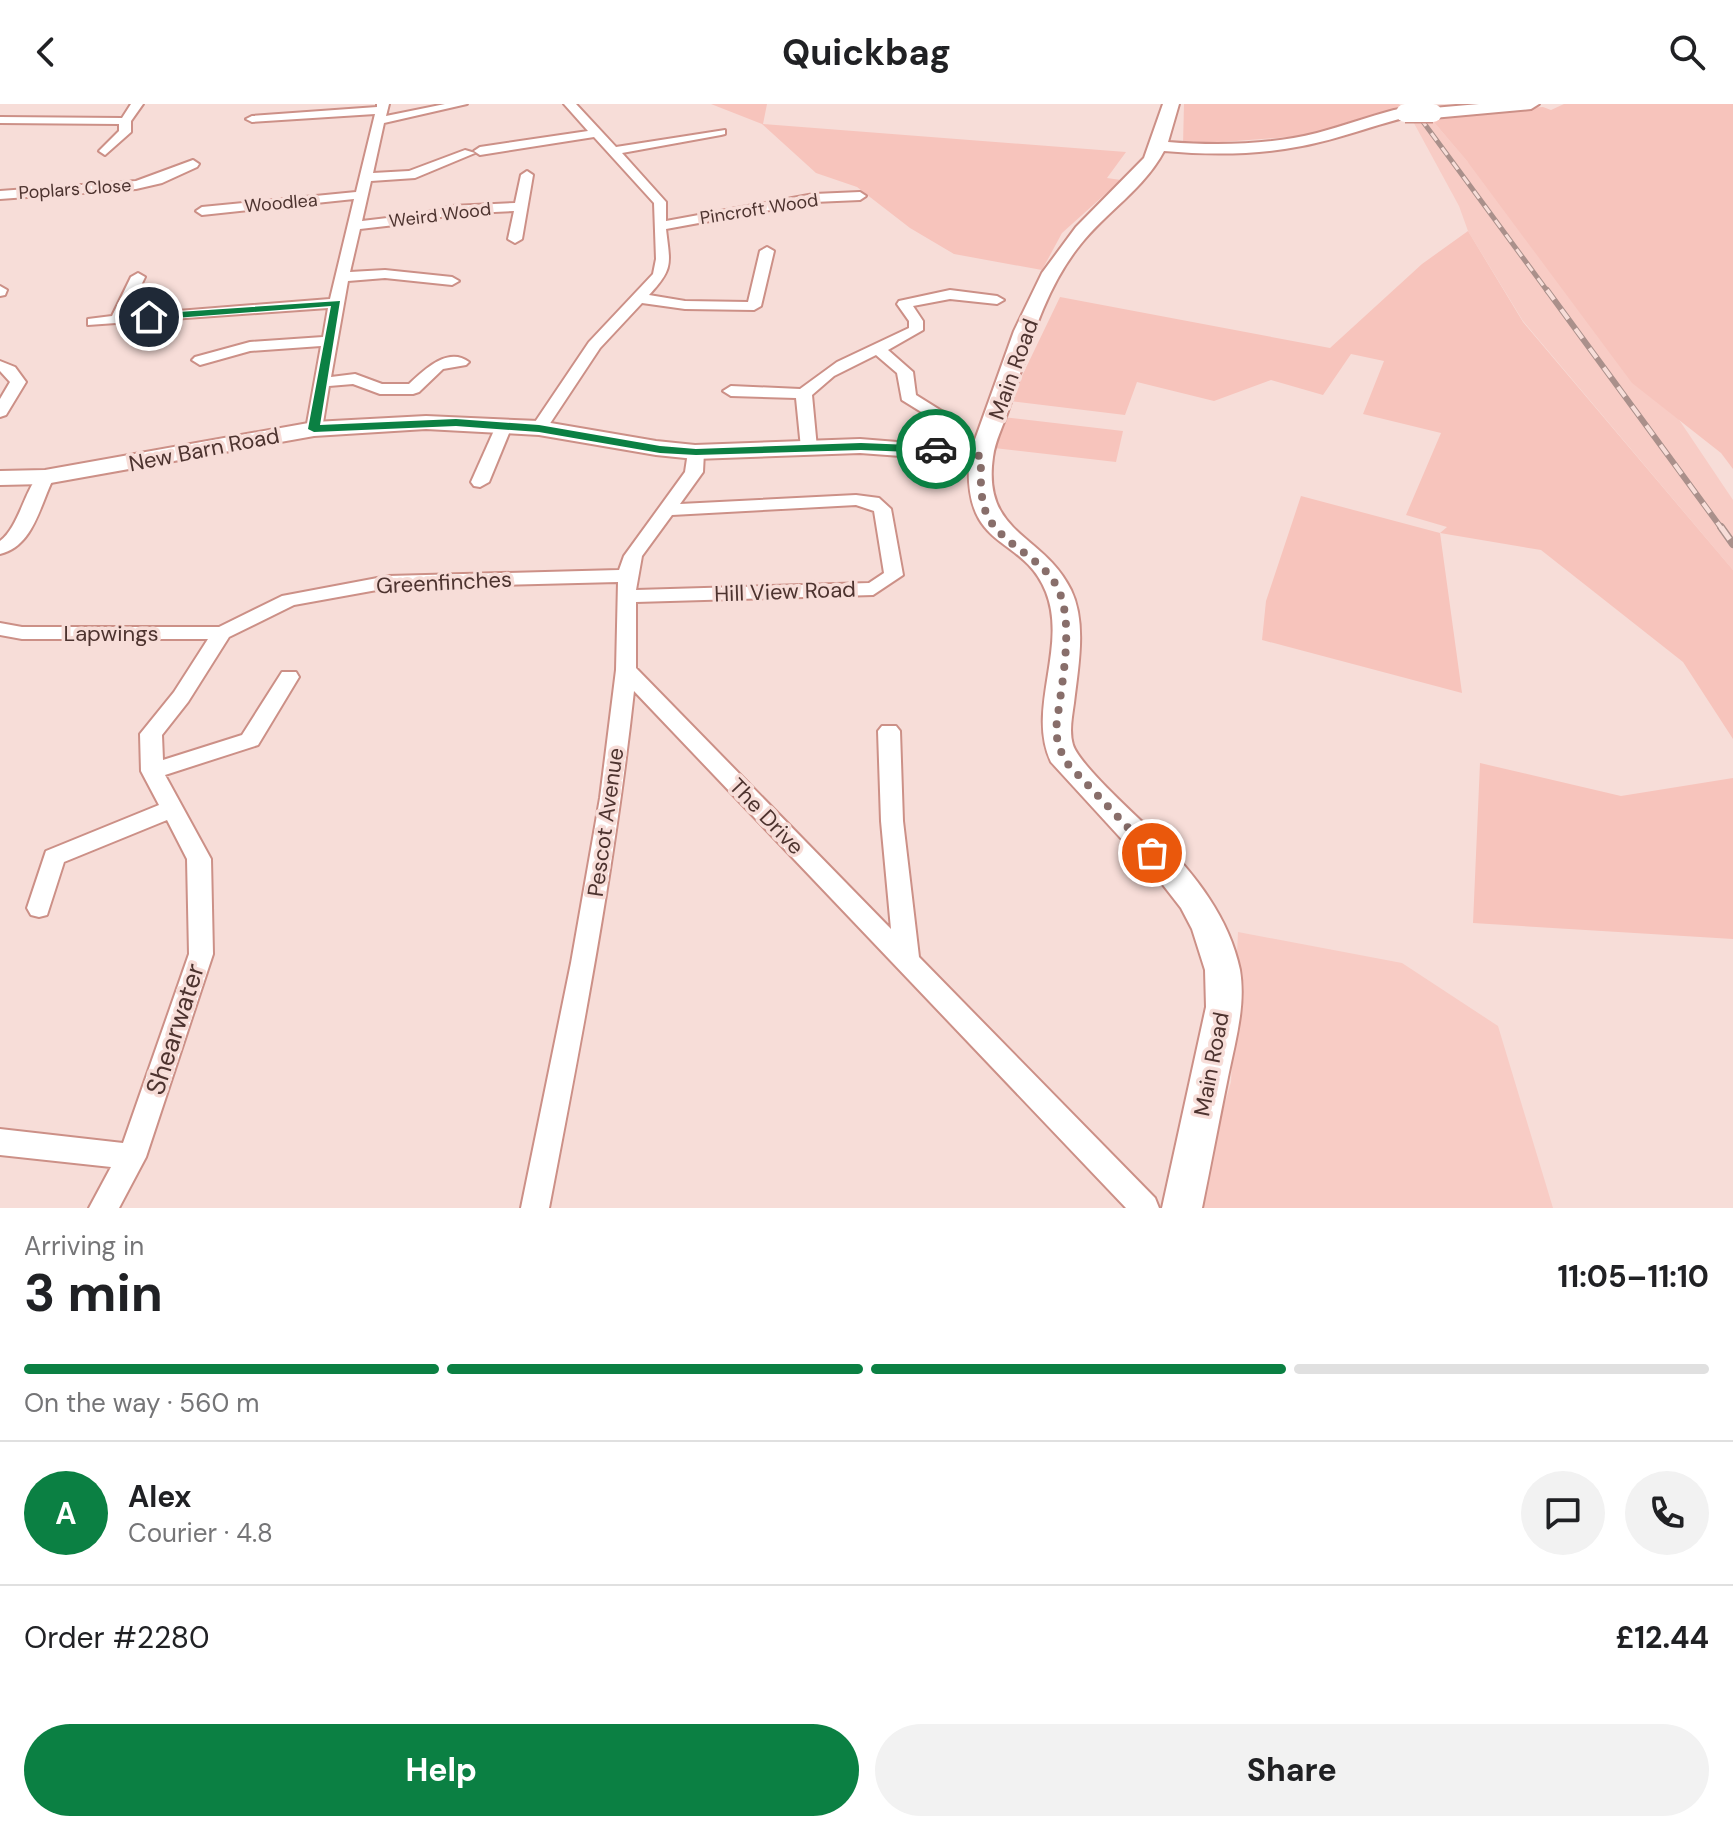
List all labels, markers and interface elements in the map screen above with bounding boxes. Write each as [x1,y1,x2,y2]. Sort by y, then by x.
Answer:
text: Quickbag [782,29,951,76]
icon: back [24,30,68,74]
icon: search [1665,30,1709,74]
street label: Poplars Close [18,173,132,205]
street label: Woodlea [244,188,318,218]
street label: Pincroft Wood [698,188,820,230]
street label: Weird Wood [388,197,492,233]
pin [115,283,183,351]
icon: home [127,295,171,339]
street label: Main Road [982,315,1045,424]
courier [896,409,976,489]
street label: New Barn Road [126,421,282,478]
icon: car [914,427,958,471]
street label: Greenfinches [375,564,513,601]
street label: Hill View Road [714,575,856,608]
street label: Lapwings [64,619,158,648]
street label: Pescot Avenue [581,746,630,898]
street label: The Drive [723,772,810,861]
pin [1118,819,1186,887]
icon: bag [1130,831,1174,875]
street label: Shearwater [138,959,212,1099]
street label: Main Road [1187,1010,1236,1119]
text: Arriving in [24,1229,144,1263]
text: 11:05–11:10 [1557,1257,1709,1296]
text: 3 min [24,1259,163,1327]
text: On the way · 560 m [24,1386,259,1420]
button: chat [1521,1471,1605,1555]
button: phone [1625,1471,1709,1555]
text: Alex [128,1477,191,1516]
text: A [55,1494,77,1533]
text: Courier · 4.8 [128,1516,273,1550]
text: Order #2280 [24,1618,210,1657]
text: £12.44 [1615,1618,1709,1657]
button: Help [24,1724,859,1816]
button: Share [875,1724,1709,1816]

